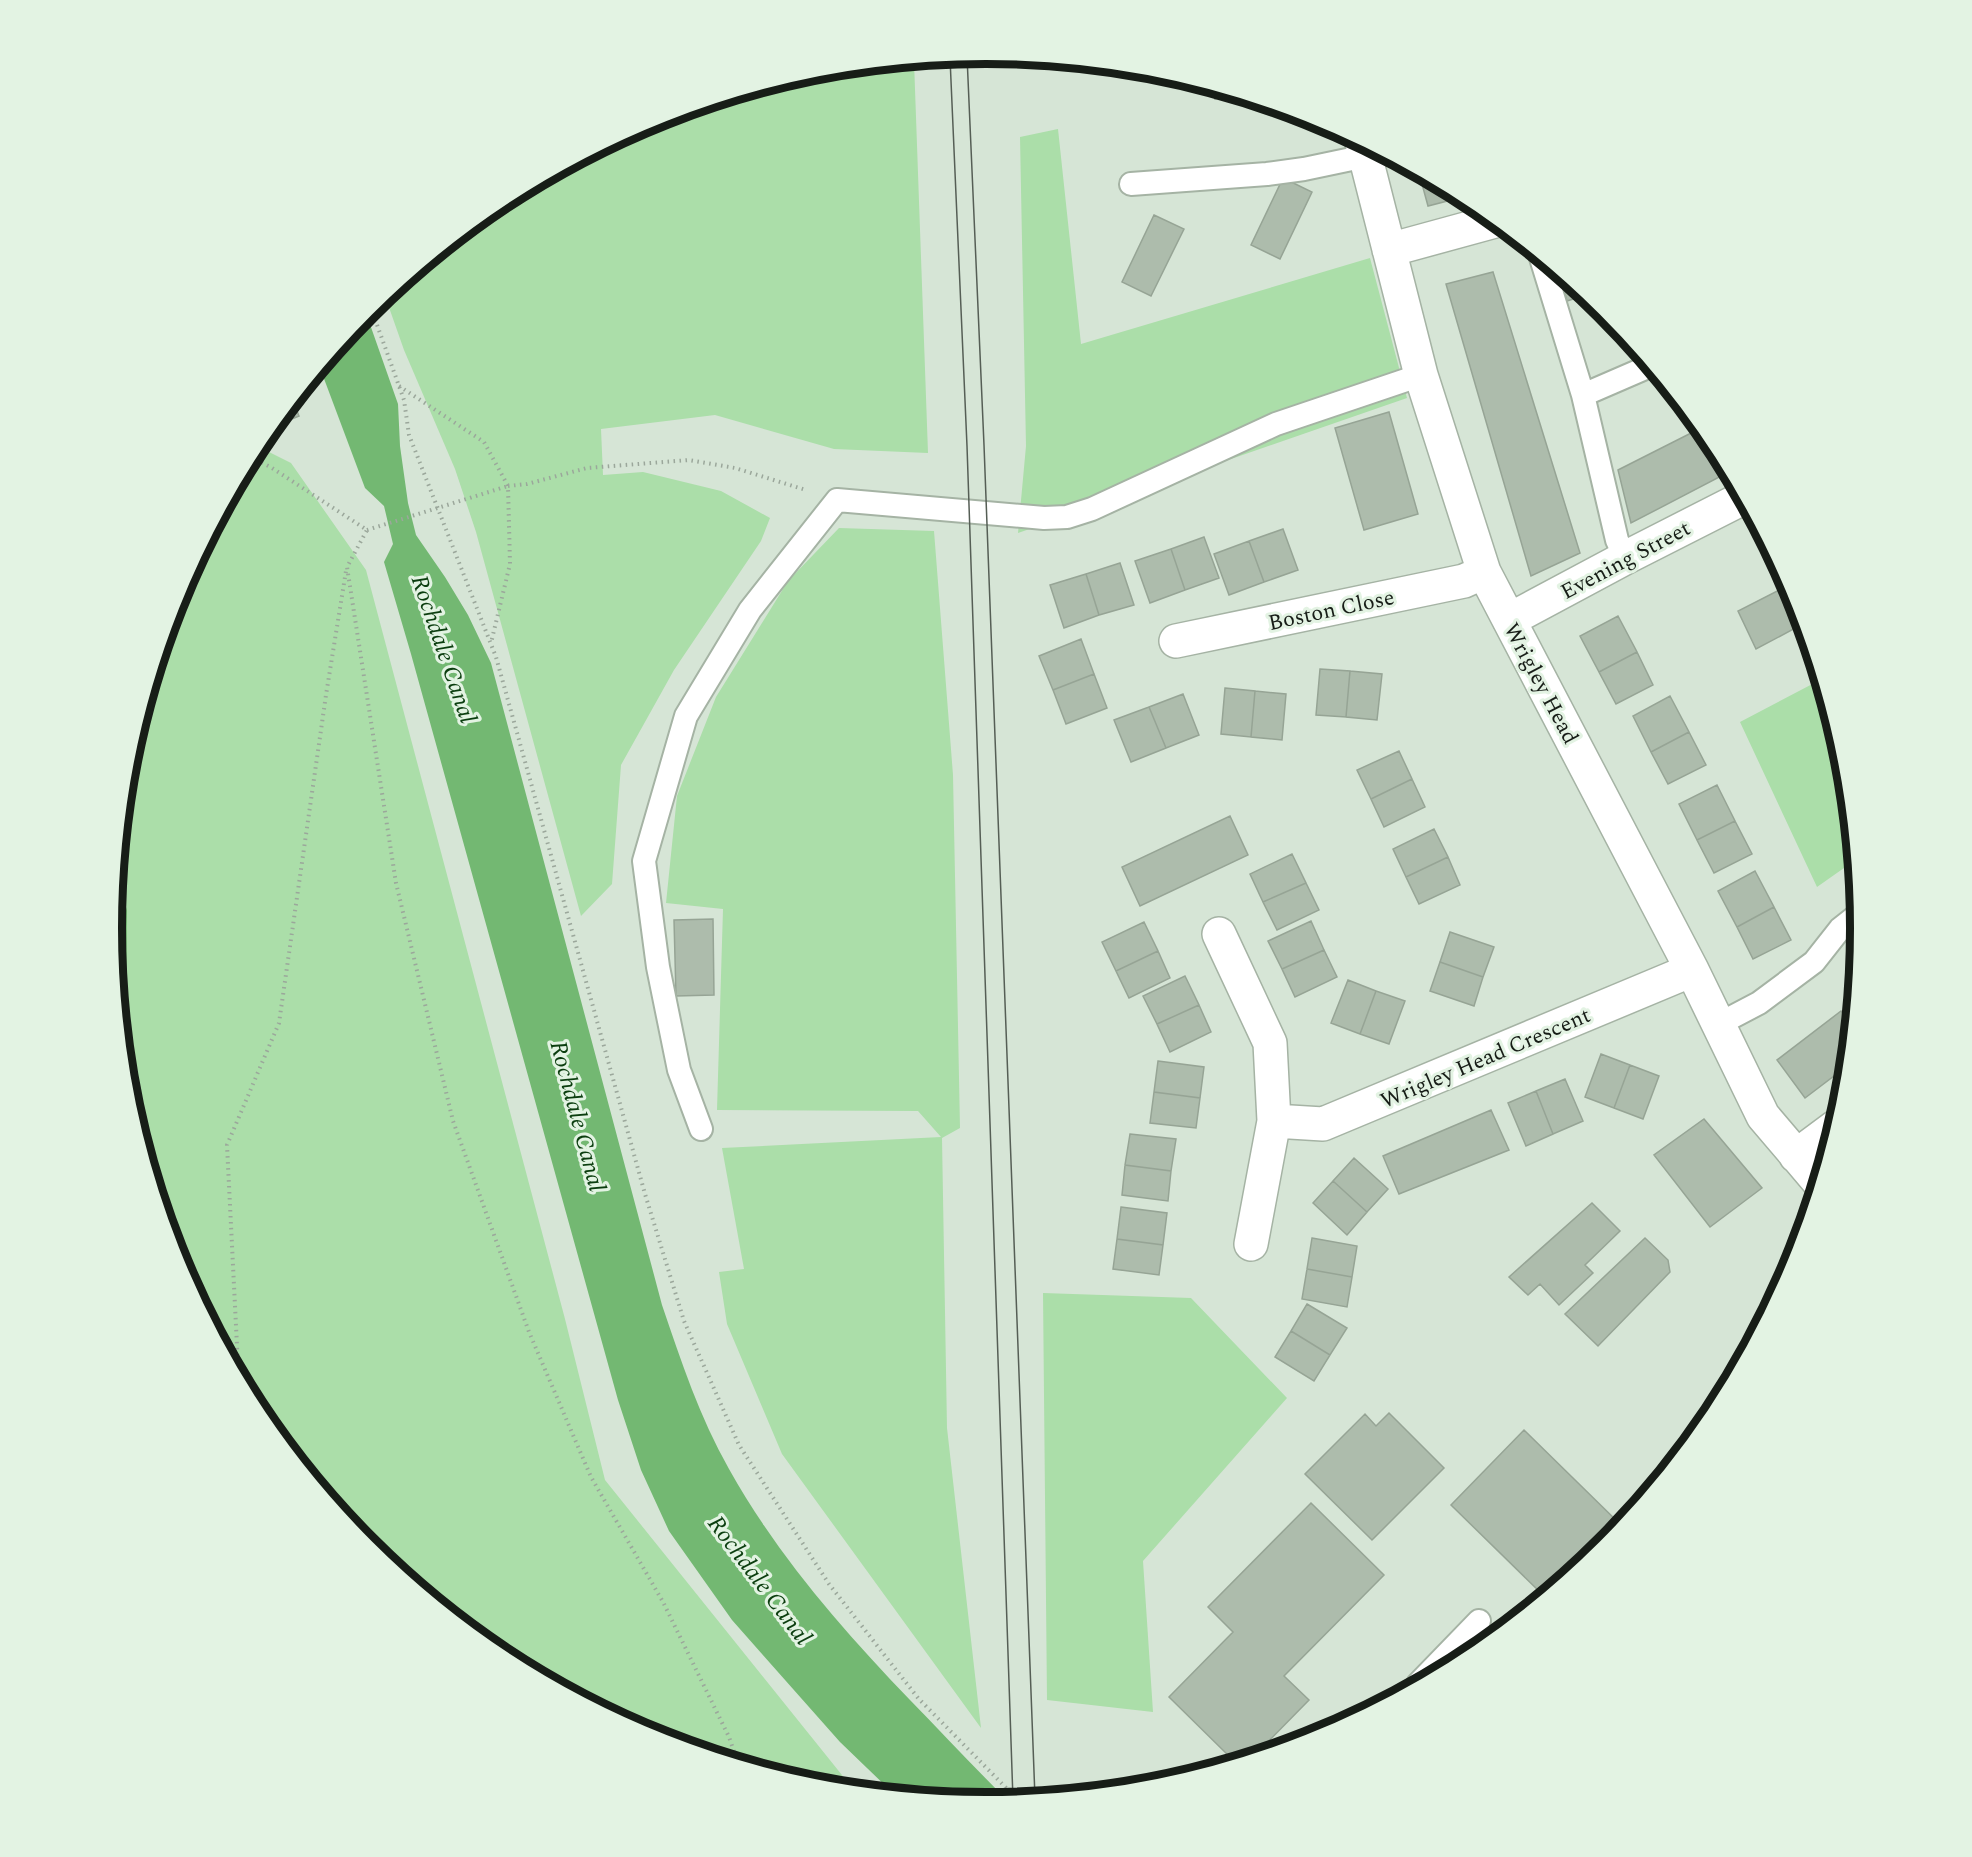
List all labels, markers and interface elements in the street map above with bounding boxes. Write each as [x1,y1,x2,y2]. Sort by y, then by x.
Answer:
street label: Evening Street [1555,512,1697,608]
water label: Rochdale Canal [401,570,485,728]
street label: Boston Close [1265,581,1397,640]
street label: Wrigley Head [1495,617,1587,750]
street label: Wrigley Head Crescent [1375,999,1596,1118]
water label: Rochdale Canal [540,1037,614,1196]
water label: Rochdale Canal [698,1508,820,1653]

